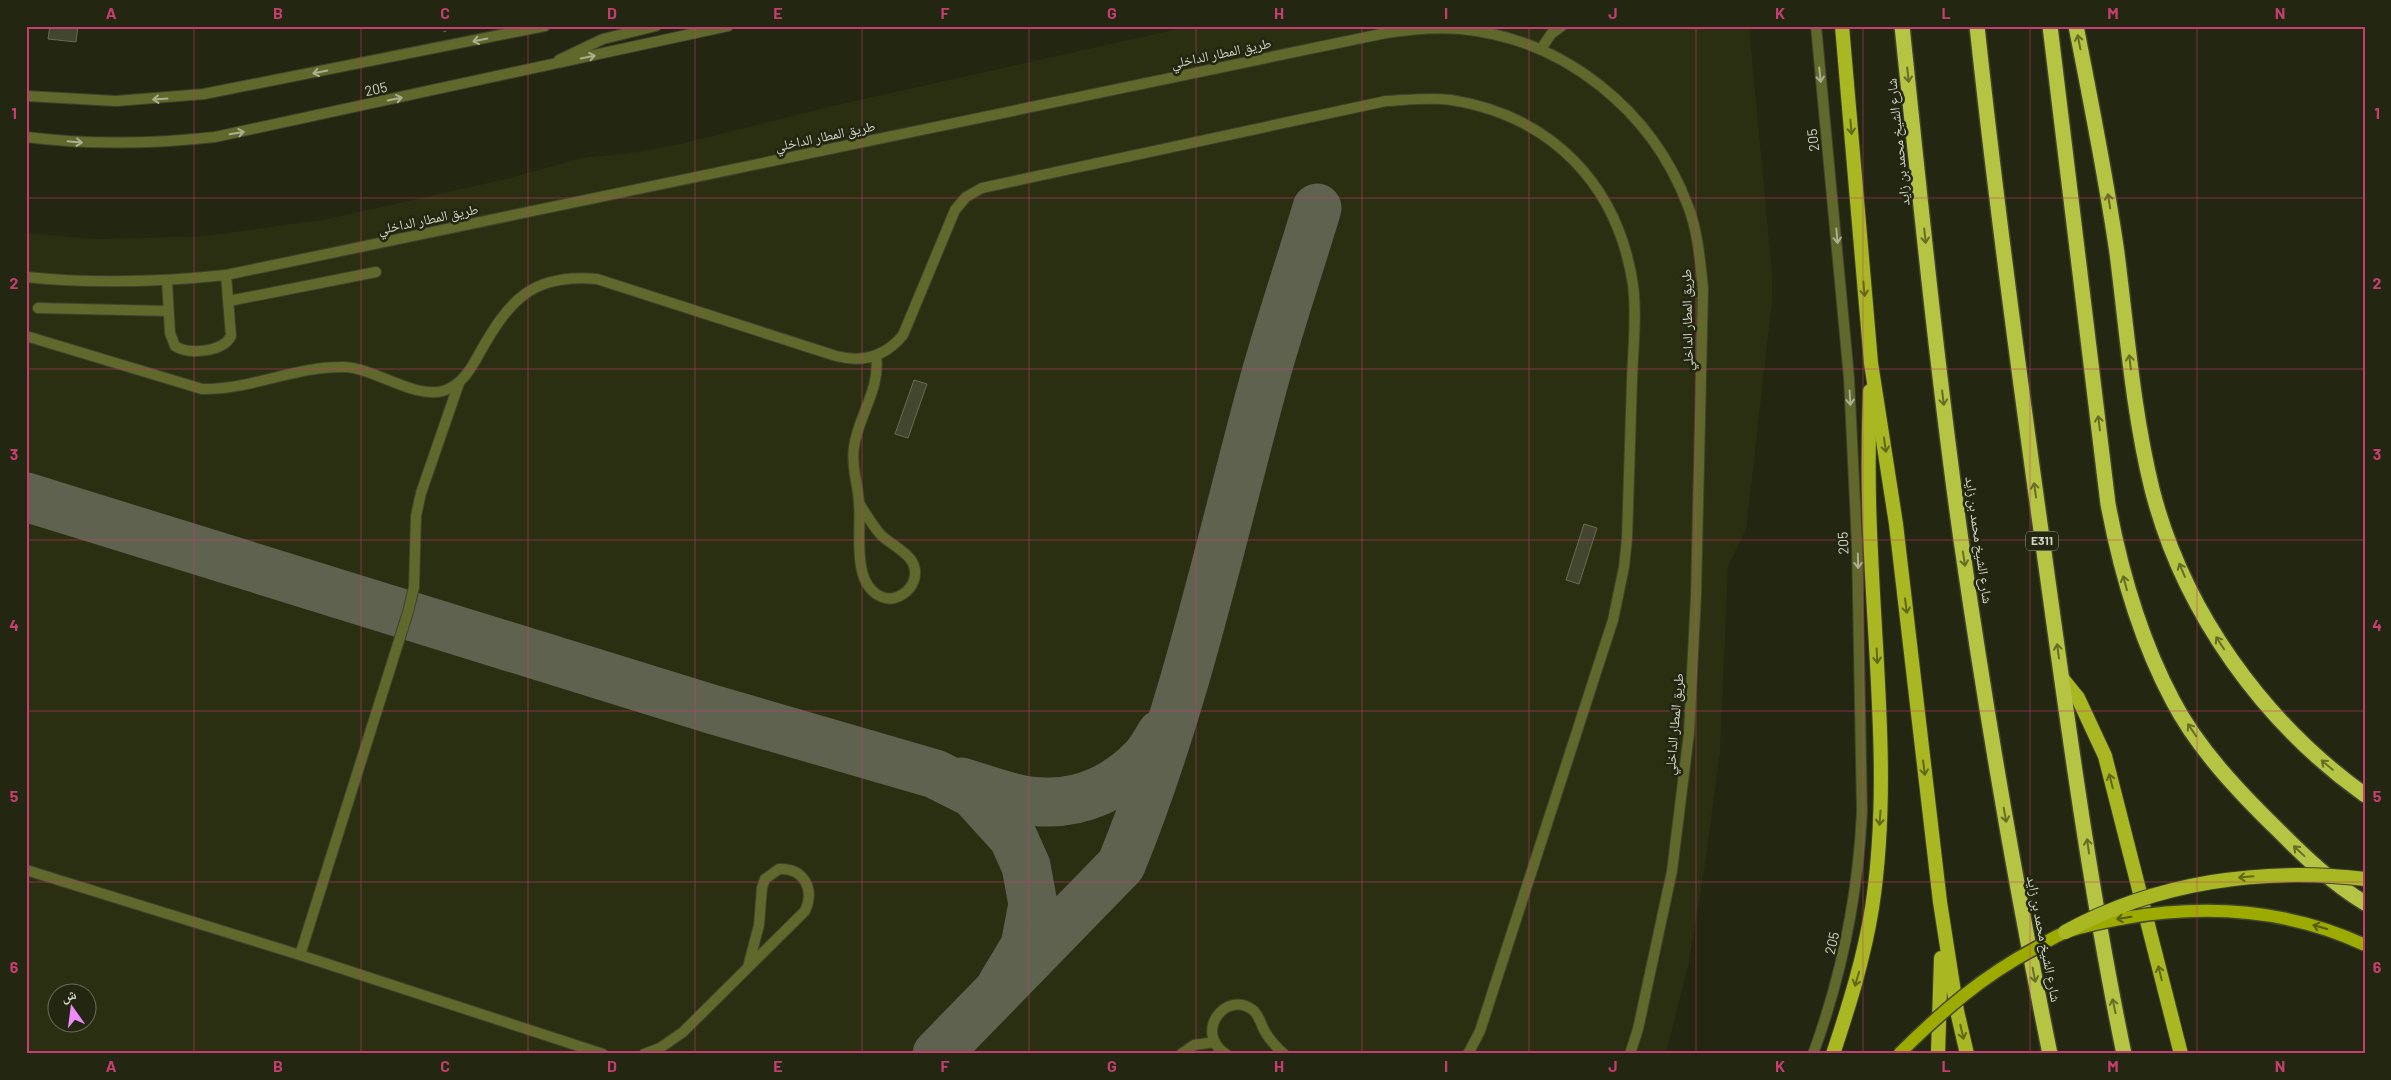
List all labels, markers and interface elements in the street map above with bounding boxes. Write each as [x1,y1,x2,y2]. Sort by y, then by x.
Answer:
text: A [106,3,117,22]
text: B [273,3,283,22]
text: C [440,3,450,22]
text: D [607,3,617,22]
text: E [773,3,783,22]
text: F [941,3,950,22]
text: G [1107,3,1117,22]
text: H [1274,3,1284,22]
text: I [1444,3,1448,22]
text: J [1608,3,1618,22]
text: K [1775,3,1785,22]
text: L [1941,3,1951,22]
text: M [2107,3,2119,22]
text: N [2275,3,2285,22]
street label: طريق المطار الداخلي [1169,34,1273,75]
one-way arrow [2074,34,2084,50]
one-way arrow [472,35,488,45]
one-way arrow [580,52,596,61]
one-way arrow [1816,66,1825,82]
one-way arrow [1903,66,1912,82]
one-way arrow [313,68,329,77]
street label: شارع الشيخ محمد بن زايد [1882,77,1915,207]
street label: 205 [363,78,389,99]
one-way arrow [153,94,169,103]
one-way arrow [387,94,403,103]
text: 1 [11,103,17,122]
text: 1 [2374,103,2380,122]
street label: طريق المطار الداخلي [773,117,877,158]
one-way arrow [1846,119,1855,135]
one-way arrow [228,127,244,137]
street label: 205 [1803,128,1822,152]
one-way arrow [66,137,82,147]
one-way arrow [2103,194,2113,210]
street label: طريق المطار الداخلي [376,200,480,241]
one-way arrow [1832,228,1841,244]
one-way arrow [1920,228,1929,244]
street label: طريق المطار الداخلي [1677,269,1699,371]
text: 2 [10,273,19,292]
text: 2 [2373,273,2382,292]
one-way arrow [1860,281,1869,297]
one-way arrow [2125,355,2135,371]
one-way arrow [1938,389,1948,405]
one-way arrow [1845,390,1855,406]
one-way arrow [2094,415,2104,431]
one-way arrow [1880,437,1890,453]
text: 3 [10,444,18,463]
text: 3 [2373,444,2381,463]
street label: شارع الشيخ محمد بن زايد [1960,475,1997,605]
one-way arrow [2030,482,2040,498]
street label: 205 [1834,531,1851,555]
road number: E311 [2026,532,2058,550]
one-way arrow [1960,551,1970,567]
one-way arrow [1853,552,1863,568]
one-way arrow [2176,563,2186,578]
one-way arrow [2120,575,2129,591]
one-way arrow [1901,598,1911,614]
text: 4 [9,615,19,634]
text: 4 [2372,615,2382,634]
one-way arrow [2215,636,2225,650]
one-way arrow [2052,643,2062,659]
one-way arrow [1872,648,1881,664]
street label: طريق المطار الداخلي [1661,672,1690,776]
one-way arrow [2187,723,2197,737]
one-way arrow [1919,759,1929,775]
one-way arrow [2320,759,2333,770]
one-way arrow [2106,774,2115,790]
text: 5 [10,786,19,805]
text: 5 [2373,786,2382,805]
one-way arrow [2001,806,2011,822]
one-way arrow [1876,810,1885,826]
one-way arrow [2082,838,2092,854]
one-way arrow [2293,845,2305,857]
one-way arrow [2239,872,2255,882]
street label: شارع الشيخ محمد بن زايد [2022,874,2065,1004]
one-way arrow [2117,914,2133,924]
one-way arrow [2312,921,2328,931]
street label: 205 [1821,930,1842,956]
text: 6 [10,957,19,976]
text: 6 [2373,957,2382,976]
one-way arrow [2154,965,2164,981]
one-way arrow [2030,966,2040,982]
one-way arrow [1851,970,1861,986]
north arrow [48,982,98,1032]
text: ش [59,985,78,1006]
one-way arrow [2109,998,2118,1014]
one-way arrow [1958,1024,1967,1040]
text: A [106,1056,117,1075]
text: B [273,1056,283,1075]
text: C [440,1056,450,1075]
text: D [607,1056,617,1075]
text: E [773,1056,783,1075]
text: F [941,1056,950,1075]
text: G [1107,1056,1117,1075]
text: H [1274,1056,1284,1075]
text: I [1444,1056,1448,1075]
text: J [1608,1056,1618,1075]
text: K [1775,1056,1785,1075]
text: L [1941,1056,1951,1075]
text: M [2107,1056,2119,1075]
text: N [2275,1056,2285,1075]

